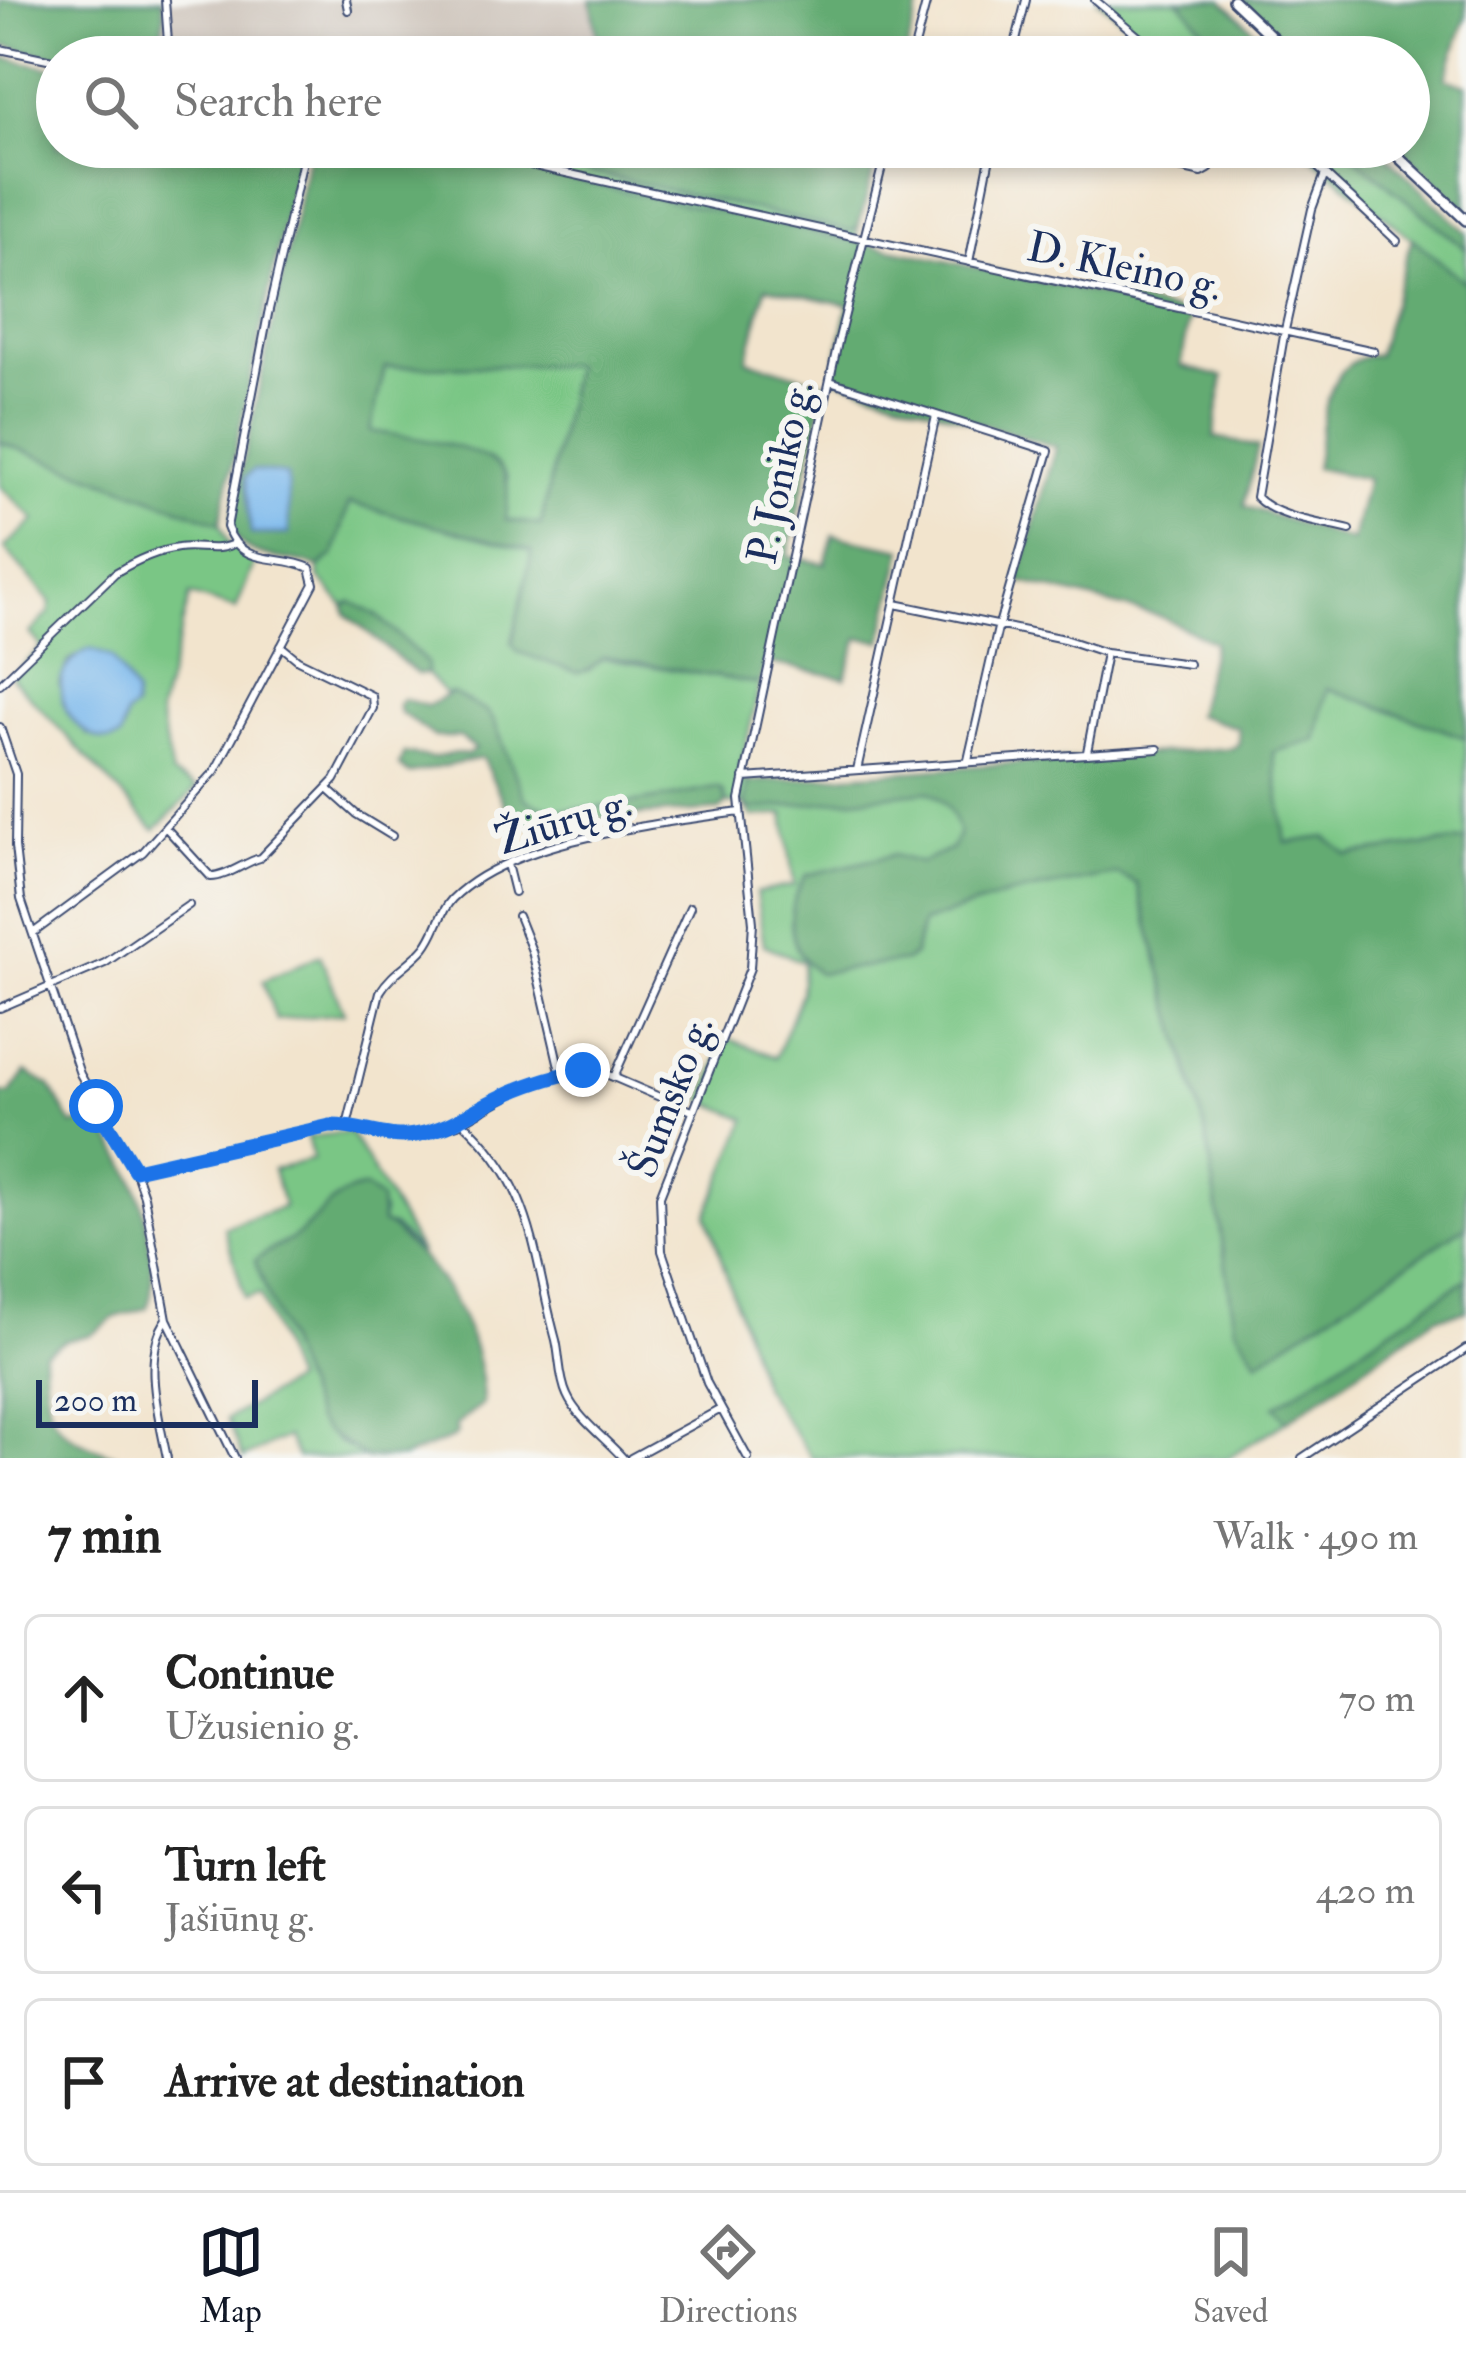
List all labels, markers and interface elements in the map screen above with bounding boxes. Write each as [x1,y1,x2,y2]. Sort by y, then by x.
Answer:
search box [36,36,1430,168]
icon: search [78,69,144,135]
text: Search here [174,74,382,130]
street label: D. Kleino g. [1023,221,1227,313]
street label: P. Joniko g. [736,376,826,569]
street label: Žiūrų g. [489,775,638,867]
street label: Šumsko g. [614,1008,725,1185]
route end [556,1043,610,1097]
route start [69,1079,123,1133]
scale bar [36,1374,258,1427]
text: 200 m [54,1380,137,1421]
text: 7 min [48,1504,162,1568]
text: Walk · 490 m [1213,1512,1418,1561]
text: Continue [165,1646,334,1702]
icon: ahead [51,1665,117,1731]
text: 70 m [1339,1674,1415,1723]
text: Užusienio g. [165,1702,360,1751]
text: Turn left [165,1838,326,1894]
icon: left [51,1857,117,1923]
text: 420 m [1316,1866,1415,1915]
text: Jašiūnų g. [165,1894,315,1943]
icon: arrive [51,2049,117,2115]
text: Arrive at destination [165,2054,525,2110]
tab: Map [198,2219,264,2332]
tab: Directions [659,2219,798,2332]
tab: Saved [1193,2219,1268,2332]

